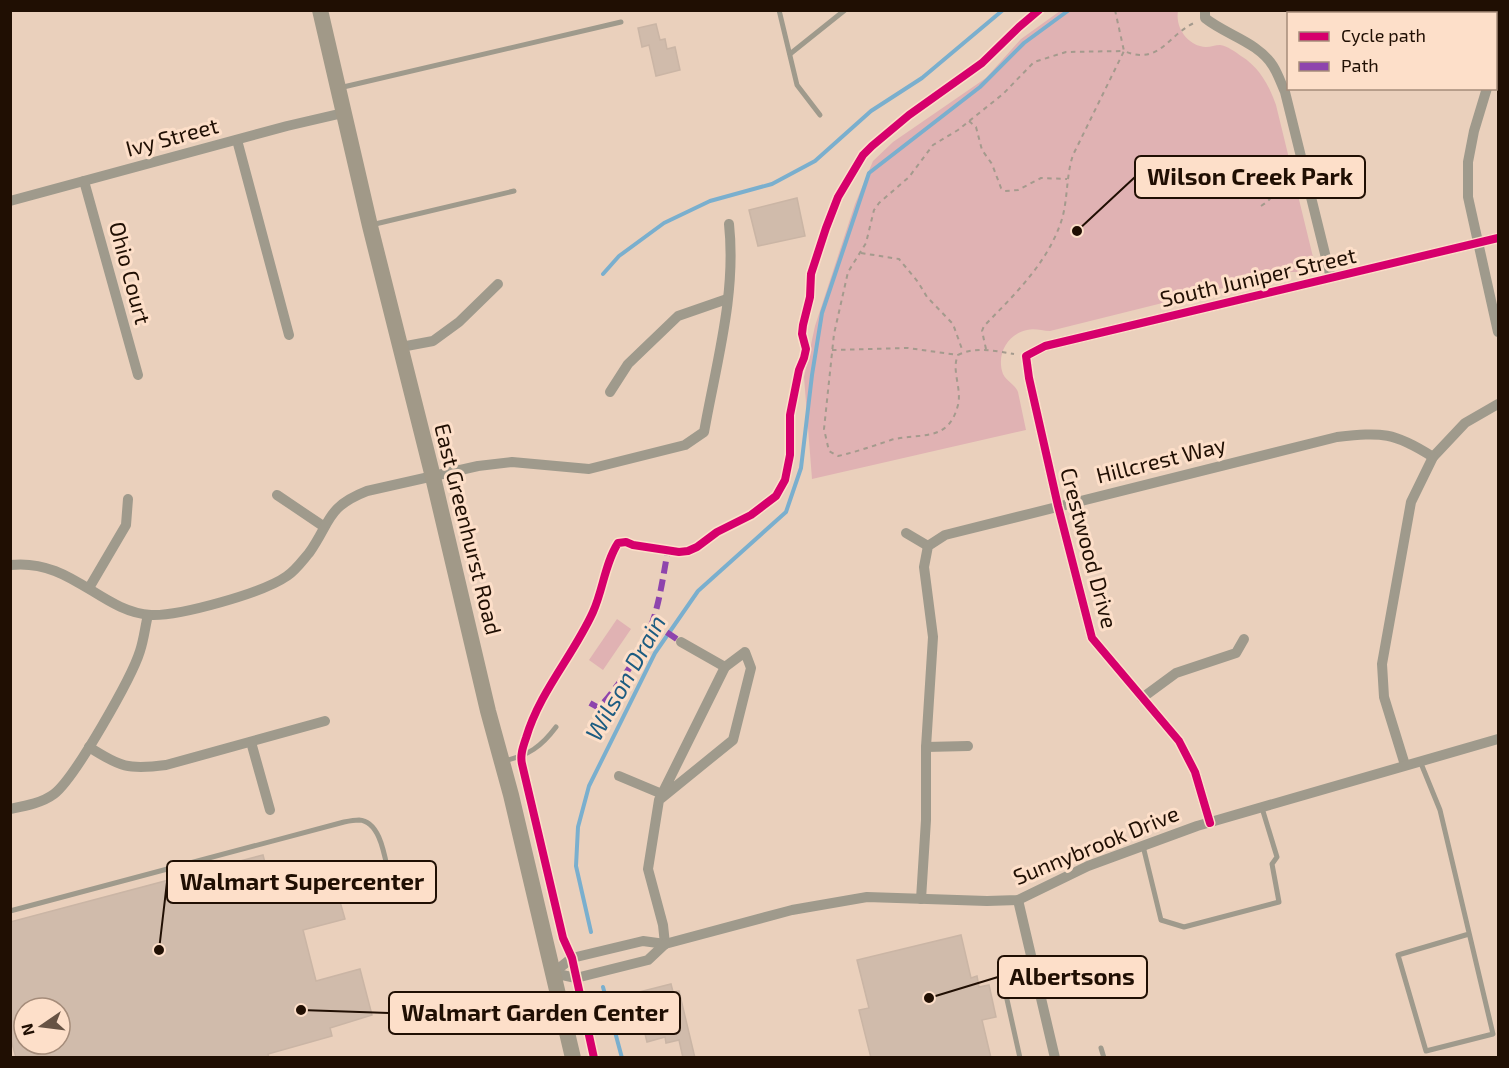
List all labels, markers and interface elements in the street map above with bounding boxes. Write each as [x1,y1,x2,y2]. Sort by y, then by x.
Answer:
legend [1287,12,1497,90]
text: Cycle path [1341,24,1426,46]
text: Path [1341,54,1379,76]
street label: Ivy Street [123,111,221,161]
callout: Wilson Creek Park [1135,156,1365,198]
text: Wilson Creek Park [1147,161,1354,190]
street label: Ohio Court [105,219,157,327]
street label: South Juniper Street [1157,241,1358,311]
street label: East Greenhurst Road [430,420,508,637]
street label: Hillcrest Way [1093,430,1229,488]
street label: Crestwood Drive [1056,465,1124,631]
water label: Wilson Drain [578,609,671,745]
street label: Sunnybrook Drive [1009,799,1182,889]
callout: Walmart Supercenter [167,861,436,903]
text: Walmart Supercenter [180,866,425,895]
callout: Albertsons [998,956,1147,998]
text: Albertsons [1009,961,1135,990]
callout: Walmart Garden Center [389,992,680,1034]
north arrow [12,996,72,1056]
text: Walmart Garden Center [401,997,669,1026]
text: N [16,1022,38,1038]

